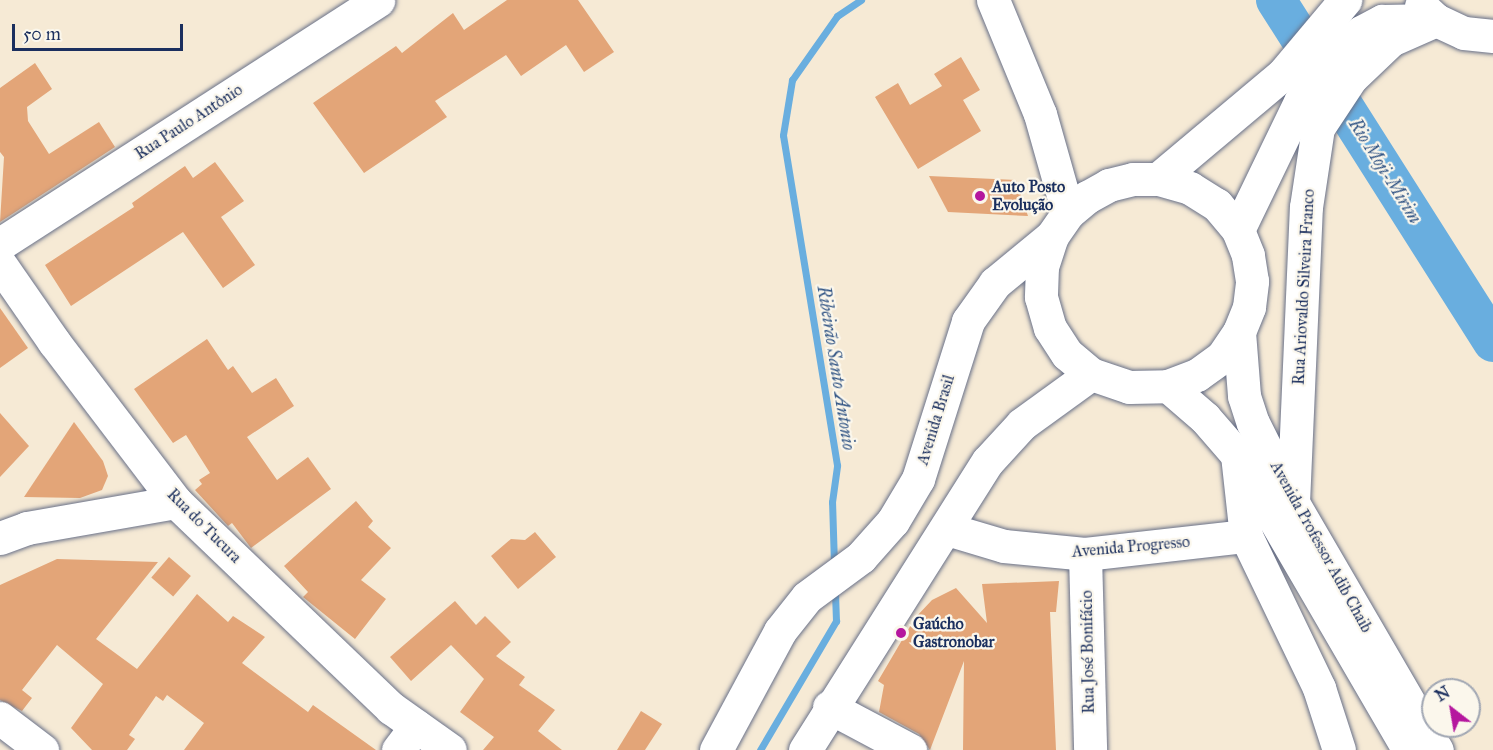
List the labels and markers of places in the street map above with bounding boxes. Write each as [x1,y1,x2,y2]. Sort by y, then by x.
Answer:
place label: Auto Posto Evolução [992,177,1065,215]
marker: Auto Posto Evolução [973,189,987,203]
place label: Gaúcho Gastronobar [913,614,994,652]
marker: Gaúcho Gastronobar [894,626,908,640]

